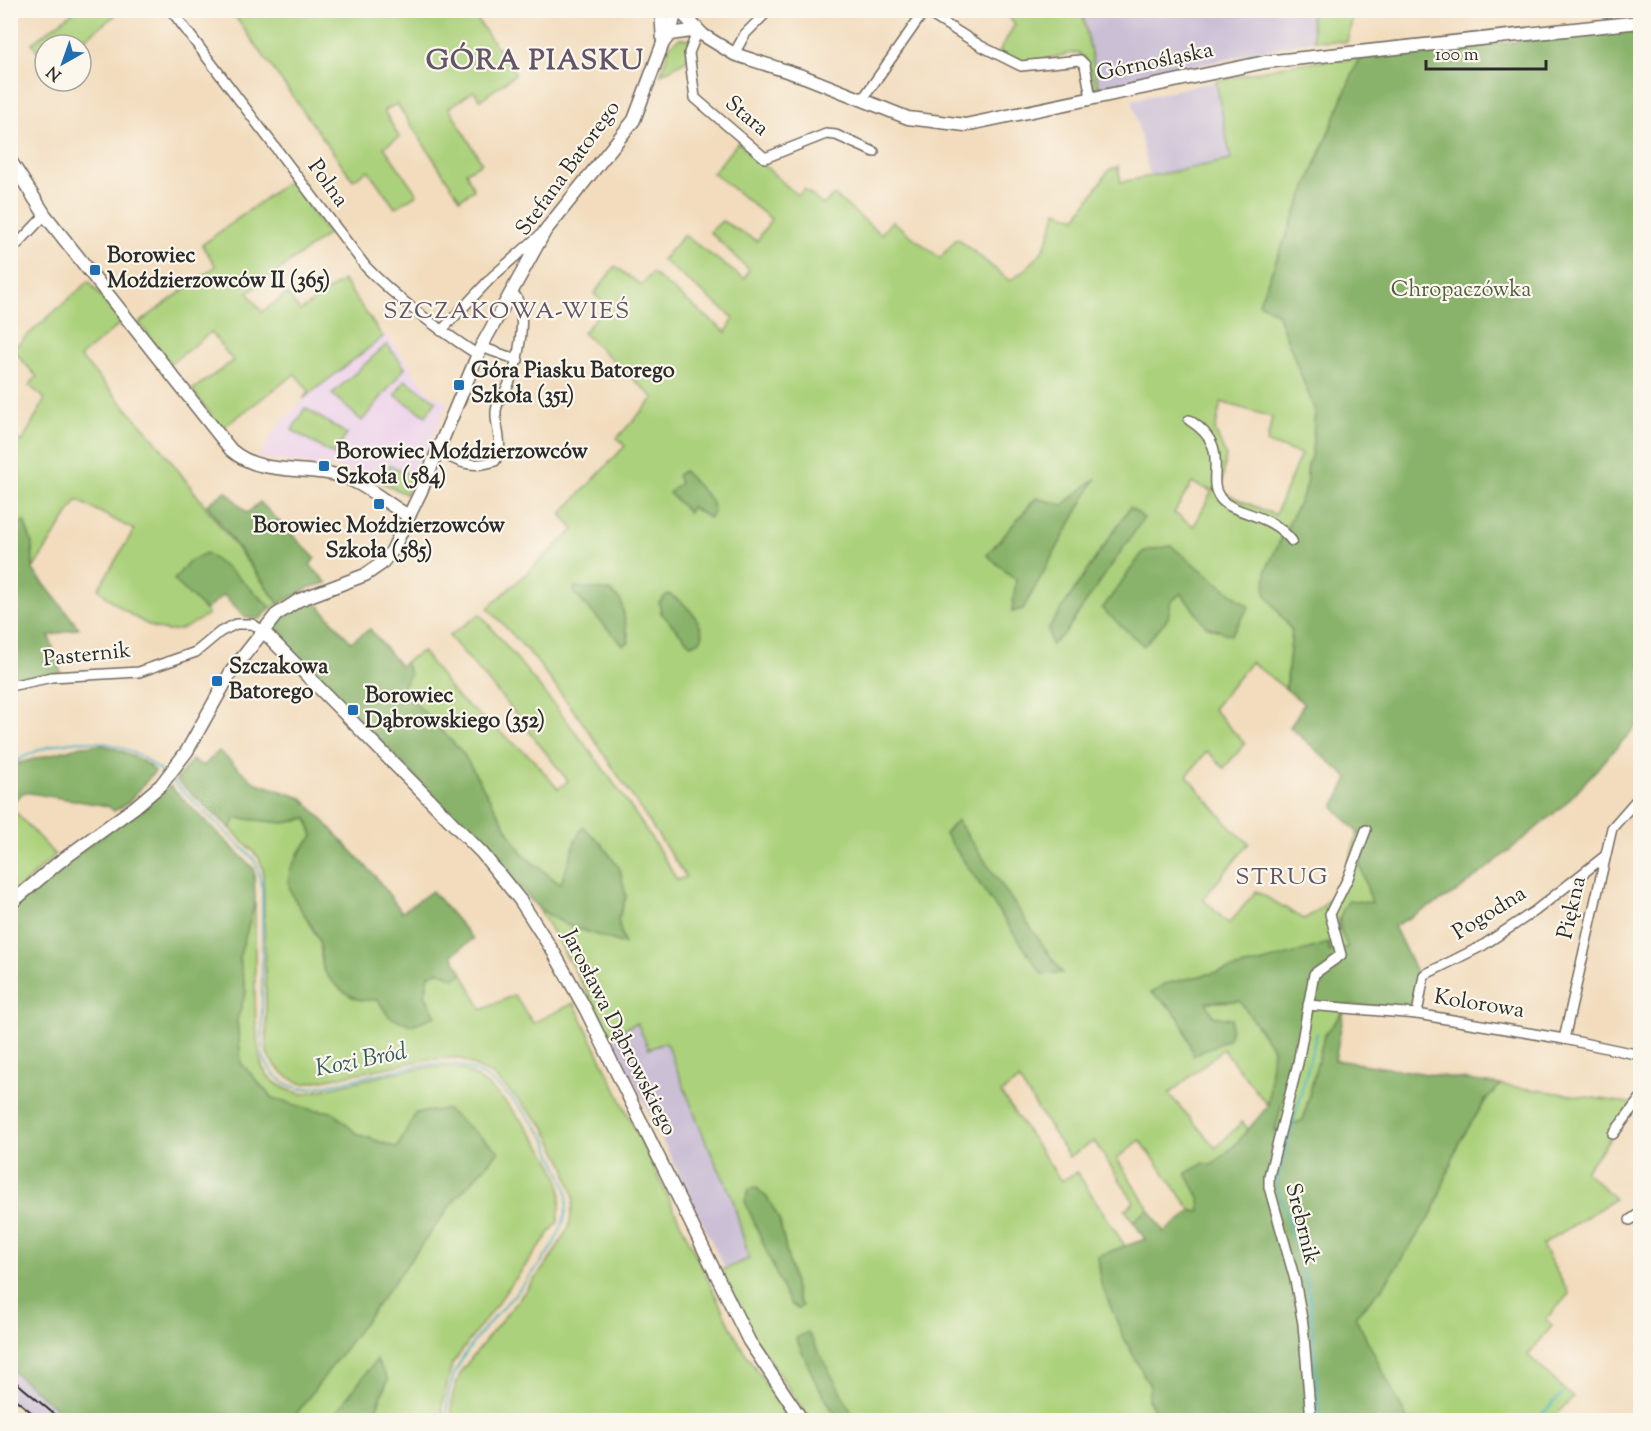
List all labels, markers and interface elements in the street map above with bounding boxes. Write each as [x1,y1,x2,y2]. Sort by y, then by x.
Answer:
north arrow [33,33,93,93]
scale bar [1426,33,1546,71]
street label: Górnośląska [1094,35,1216,91]
district label: GÓRA PIASKU [426,42,644,82]
text: 100 m [1435,43,1479,69]
text: N [43,60,67,85]
street label: Stara [717,89,775,145]
street label: Stefana Batorego [509,94,629,244]
street label: Polna [299,153,355,215]
place label: Borowiec Moździerzowców II (365) [107,241,330,298]
marker: Borowiec Moździerzowców II (365) [88,263,102,277]
park label: Chropaczówka [1391,275,1531,307]
district label: SZCZAKOWA-WIEŚ [383,295,631,329]
place label: Góra Piasku Batorego Szkoła (351) [471,356,675,413]
marker: Góra Piasku Batorego Szkoła (351) [452,378,466,392]
place label: Borowiec Moździerzowców Szkoła (584) [336,437,589,494]
marker: Borowiec Moździerzowców Szkoła (584) [317,459,331,473]
marker: Borowiec Moździerzowców Szkoła (585) [372,497,386,511]
place label: Borowiec Moździerzowców Szkoła (585) [253,511,506,568]
street label: Pasternik [41,635,133,677]
place label: Szczakowa Batorego [229,652,329,709]
marker: Szczakowa Batorego [210,674,224,688]
place label: Borowiec Dąbrowskiego (352) [365,681,545,738]
marker: Borowiec Dąbrowskiego (352) [346,703,360,717]
district label: STRUG [1235,861,1329,895]
street label: Piękna [1550,873,1596,943]
street label: Pogodna [1447,879,1533,949]
street label: Jarosława Dąbrowskiego [552,923,684,1142]
street label: Kolorowa [1432,982,1526,1028]
water label: Kozi Bród [312,1035,410,1087]
street label: Srebrnik [1275,1180,1327,1268]

